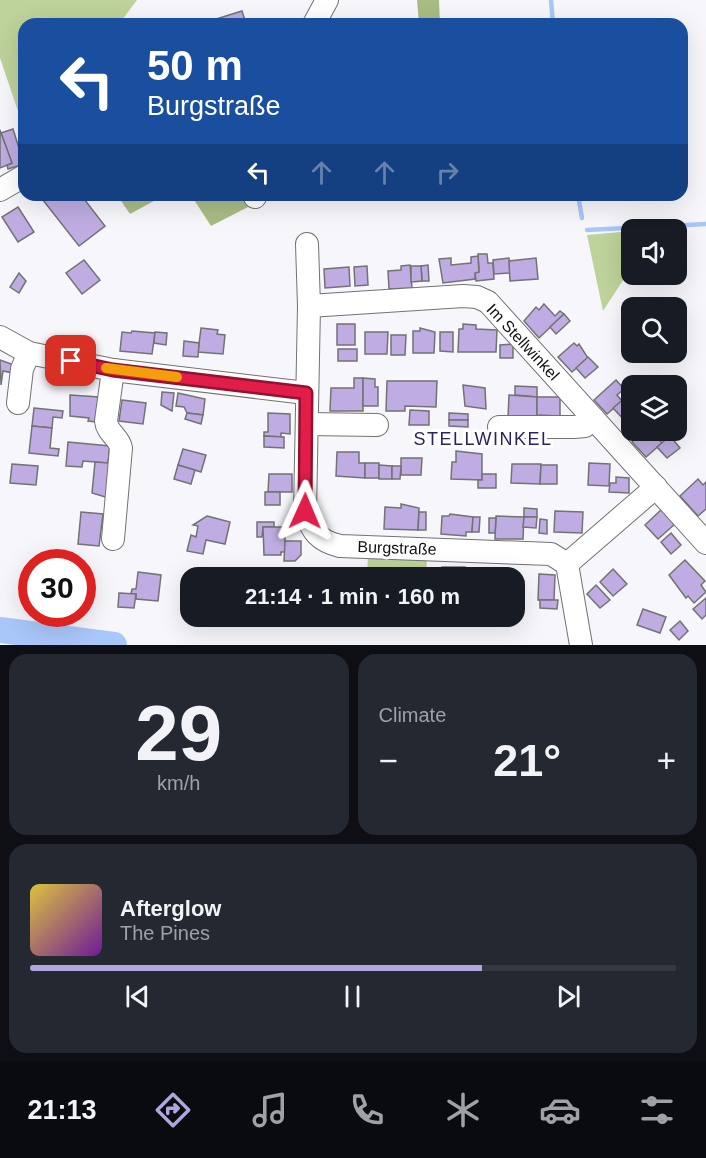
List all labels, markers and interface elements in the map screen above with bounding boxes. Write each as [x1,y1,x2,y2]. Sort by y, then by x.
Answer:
icon: left [48,42,126,120]
text: 50 m [147,42,243,89]
text: Burgstraße [147,91,281,121]
icon: left [242,156,275,189]
icon: ahead [305,156,338,189]
icon: ahead [368,156,401,189]
icon: right [431,156,464,189]
map controls [621,219,687,441]
button: sound [621,219,687,285]
button: search [621,297,687,363]
street label: Im Stellwinkel [483,300,563,384]
pin [45,335,96,386]
icon: arrive [54,344,87,377]
button: layers [621,375,687,441]
district label: STELLWINKEL [413,429,553,449]
position arrow [273,479,337,543]
street label: Burgstraße [357,538,437,558]
speed limit sign: 30 [18,549,96,627]
text: 21:14 · 1 min · 160 m [245,584,460,609]
text: 29 [135,689,222,777]
text: Climate [379,704,446,726]
text: 21° [493,735,561,786]
text: − [379,742,398,779]
text: + [657,742,676,779]
text: km/h [157,772,200,794]
text: Afterglow [120,896,221,921]
text: The Pines [120,922,210,944]
icon: previous [121,980,154,1013]
icon: pause [336,980,369,1013]
icon: next [552,980,585,1013]
icon: directions [152,1089,194,1131]
icon: music [249,1089,291,1131]
icon: phone [346,1089,388,1131]
icon: climate [442,1089,484,1131]
icon: car [539,1089,581,1131]
icon: filters [636,1089,678,1131]
text: 21:13 [27,1095,97,1125]

